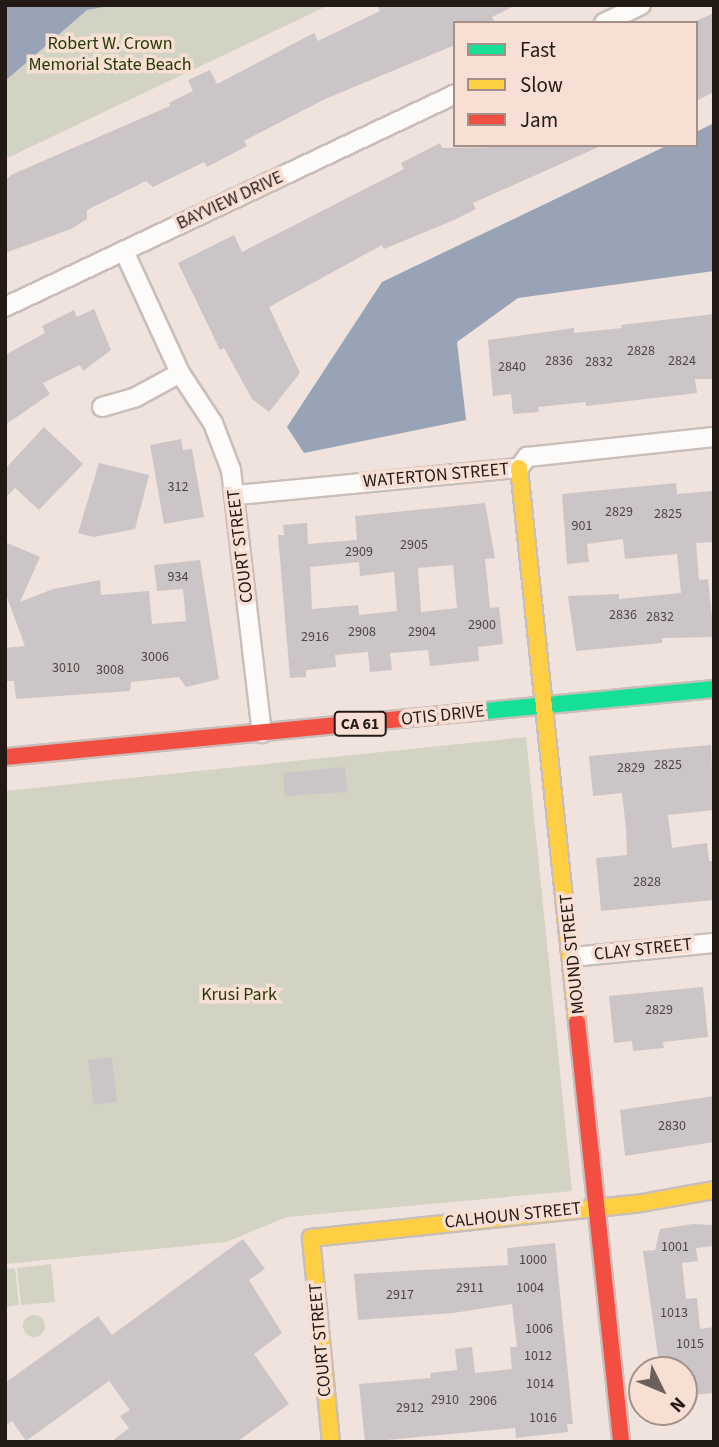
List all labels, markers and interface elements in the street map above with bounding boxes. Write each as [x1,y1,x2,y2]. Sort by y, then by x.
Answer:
legend [453,21,698,147]
park label: Robert W. Crown Memorial State Beach [28,34,192,76]
text: Fast [520,35,556,65]
text: Slow [520,70,563,100]
text: Jam [520,105,558,135]
street label: BAYVIEW DRIVE [173,167,287,235]
house number: 2828 [627,343,655,359]
house number: 2836 [545,353,573,369]
house number: 2824 [668,353,696,369]
house number: 2832 [585,354,613,370]
house number: 2840 [498,359,526,375]
street label: WATERTON STREET [362,459,510,493]
house number: 312 [168,479,188,495]
street label: COURT STREET [223,488,259,604]
house number: 2829 [605,504,633,520]
house number: 2825 [654,506,682,522]
house number: 901 [572,518,592,534]
house number: 2905 [400,537,428,553]
house number: 2909 [345,544,373,560]
house number: 934 [168,569,188,585]
house number: 2836 [609,607,637,623]
house number: 2832 [646,609,674,625]
house number: 2900 [468,617,496,633]
house number: 2908 [348,624,376,640]
house number: 2904 [408,624,436,640]
house number: 2916 [301,629,329,645]
house number: 3006 [141,649,169,665]
house number: 3010 [52,660,80,676]
house number: 3008 [96,662,124,678]
street label: OTIS DRIVE [400,701,486,731]
road number: CA 61 [332,712,388,736]
house number: 2825 [654,757,682,773]
house number: 2829 [617,760,645,776]
house number: 2828 [633,874,661,890]
street label: MOUND STREET [556,893,590,1015]
street label: CLAY STREET [593,934,693,966]
park label: Krusi Park [201,984,277,1006]
house number: 2829 [645,1002,673,1018]
house number: 2830 [658,1118,686,1134]
street label: CALHOUN STREET [444,1198,582,1234]
house number: 1001 [661,1239,689,1255]
house number: 1000 [519,1252,547,1268]
house number: 2911 [456,1280,484,1296]
house number: 1004 [516,1280,544,1296]
street label: COURT STREET [305,1282,337,1398]
house number: 2917 [386,1287,414,1303]
house number: 1013 [660,1305,688,1321]
house number: 1006 [525,1321,553,1337]
house number: 1015 [676,1336,704,1352]
house number: 1012 [524,1348,552,1364]
north arrow [628,1356,698,1426]
house number: 1014 [526,1376,554,1392]
text: N [663,1390,691,1418]
house number: 2910 [431,1392,459,1408]
house number: 2906 [469,1393,497,1409]
house number: 2912 [396,1400,424,1416]
house number: 1016 [529,1410,557,1426]

